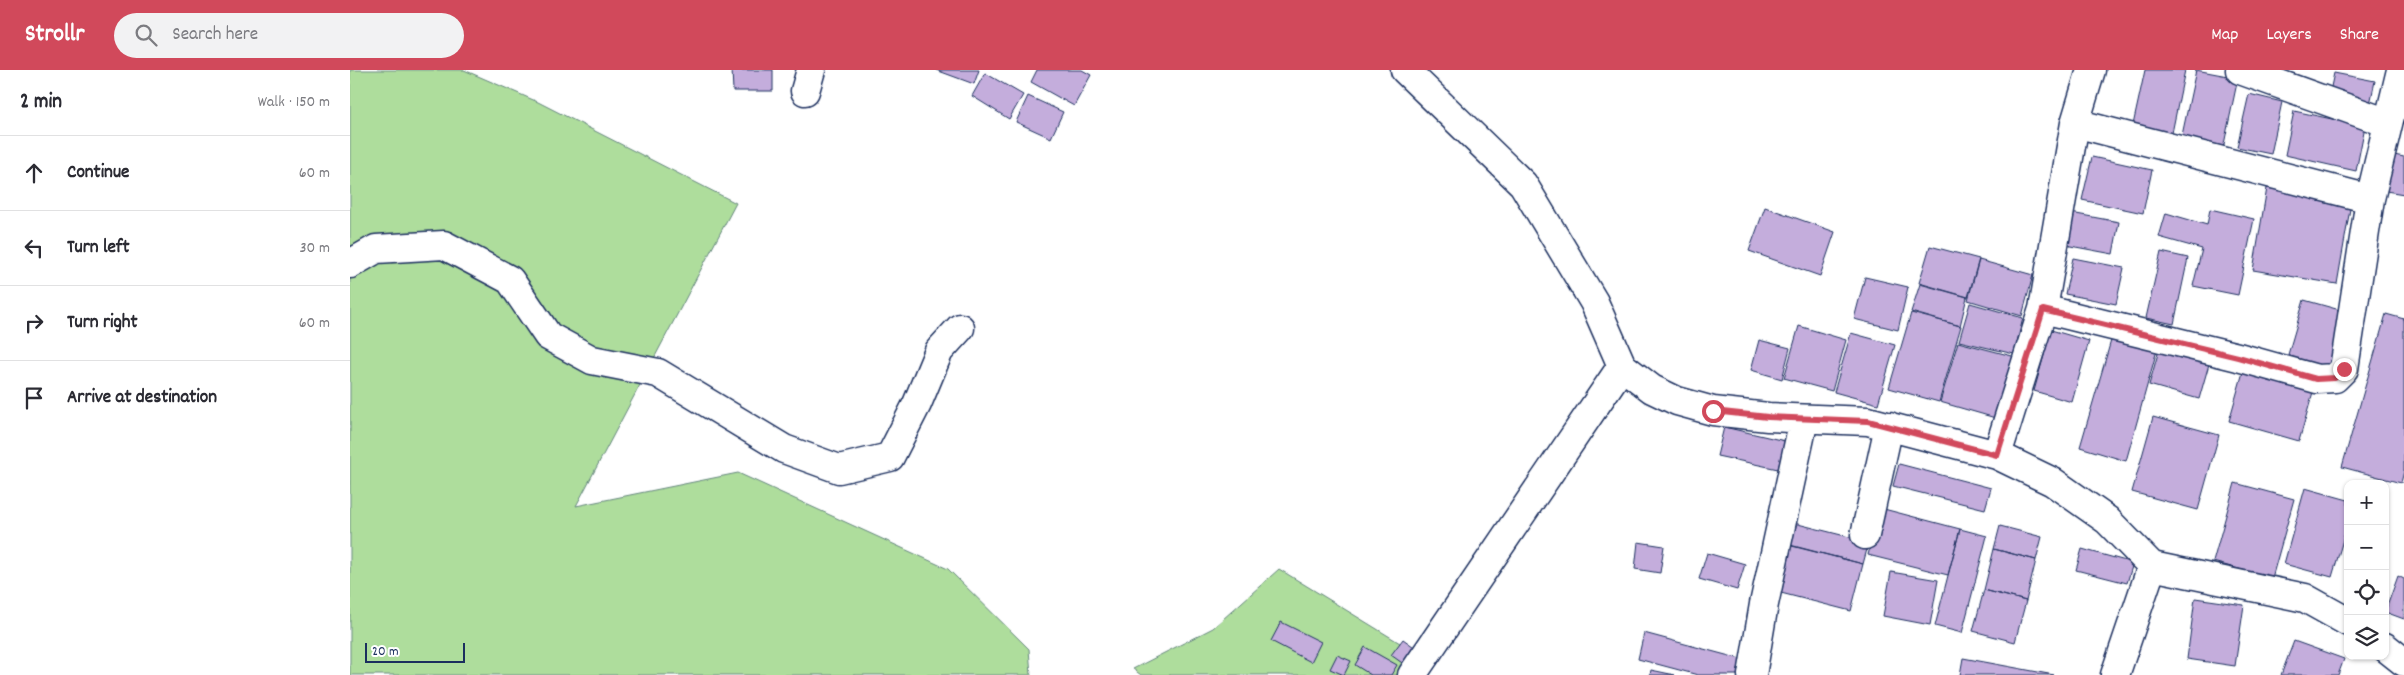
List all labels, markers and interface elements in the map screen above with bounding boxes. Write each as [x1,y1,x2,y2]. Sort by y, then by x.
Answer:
search box [114,13,464,58]
text: Strollr [25,18,84,52]
icon: search [132,21,160,49]
text: Search here [172,22,258,49]
text: Map [2211,23,2238,48]
text: Layers [2266,23,2312,48]
text: Share [2340,23,2379,48]
text: 2 min [20,88,62,118]
text: Walk · 150 m [258,91,330,114]
icon: ahead [20,159,48,187]
text: Continue [67,160,129,187]
text: 60 m [299,162,330,185]
icon: left [20,234,48,262]
text: Turn left [67,235,130,262]
text: 30 m [300,237,330,260]
icon: right [20,309,48,337]
text: Turn right [67,310,138,337]
text: 60 m [299,312,330,335]
route end [2333,358,2356,381]
icon: arrive [20,384,48,412]
text: Arrive at destination [67,385,217,412]
route start [1702,400,1725,423]
map controls [2344,480,2389,660]
button: + [2344,480,2389,525]
button: − [2344,525,2389,570]
button: locate [2344,570,2389,615]
button: layers [2344,615,2389,660]
scale bar [365,640,465,663]
text: 20 m [372,642,399,662]

